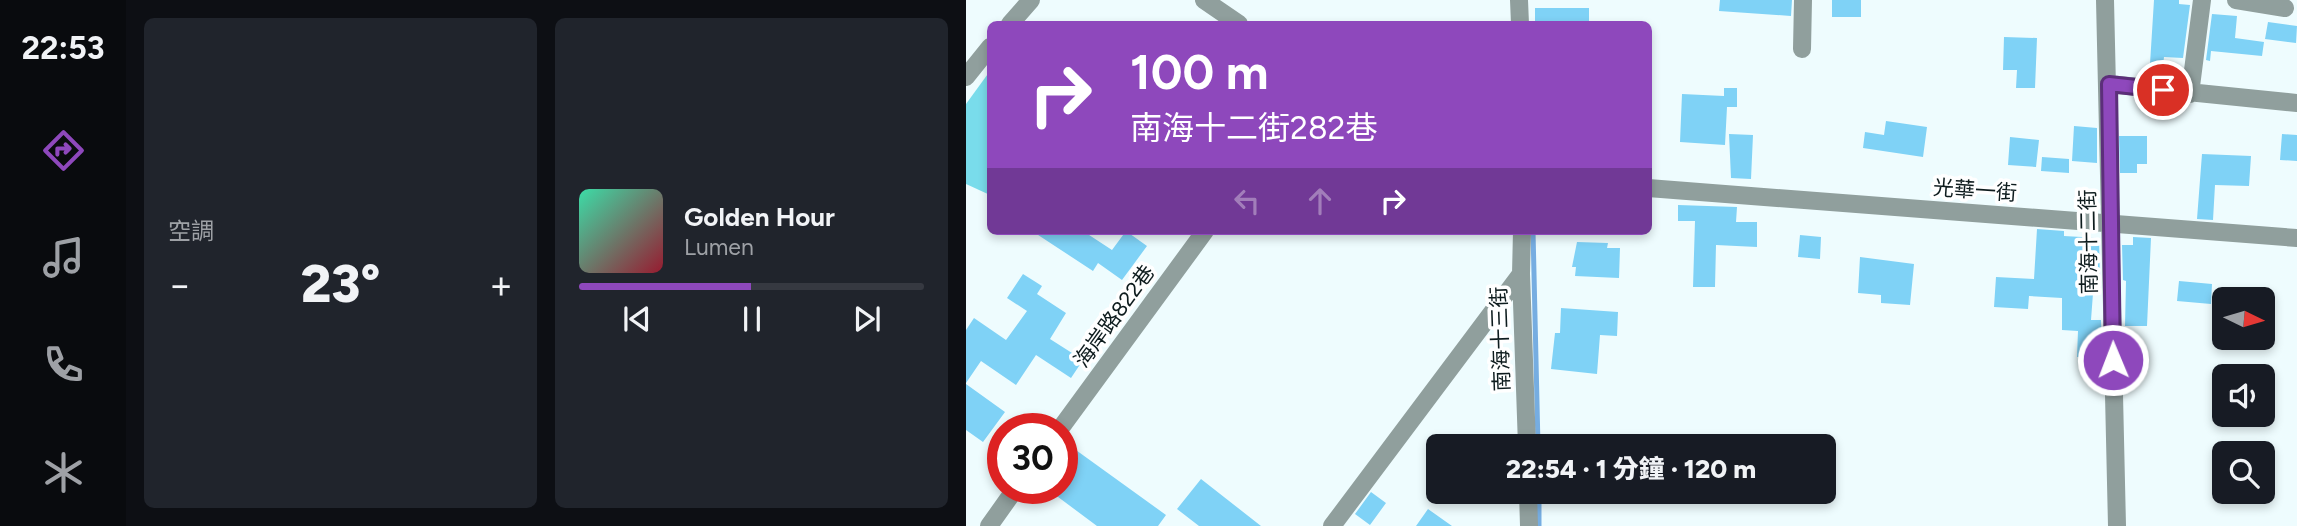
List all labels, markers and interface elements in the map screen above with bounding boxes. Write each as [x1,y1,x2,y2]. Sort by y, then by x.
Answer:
text: 22:53 [21,29,105,67]
text: 100 m [1130,42,1269,101]
icon: right [1015,49,1106,140]
pin [2133,60,2193,120]
icon: arrive [2144,71,2182,109]
text: 南海十二街282巷 [1130,109,1377,147]
icon: directions [39,126,88,175]
street label: 光華一街 [1932,175,2018,205]
icon: left [1228,182,1266,220]
icon: ahead [1301,182,1339,220]
icon: right [1374,182,1412,220]
street label: 南海十二街 [2075,189,2101,295]
text: Golden Hour [684,201,835,233]
text: 空調 [168,217,214,245]
icon: music [39,233,88,282]
text: Lumen [684,233,754,261]
text: 23° [301,253,380,315]
street label: 海岸路822巷 [1069,260,1159,372]
text: − [168,262,192,308]
text: + [489,262,513,308]
street label: 南海十三街 [1486,286,1514,392]
north arrow [2212,287,2275,350]
map controls [2212,287,2275,504]
icon: previous [618,300,656,338]
icon: pause [733,300,771,338]
icon: next [848,300,886,338]
position arrow [2076,323,2150,397]
icon: phone [39,340,88,389]
button: sound [2212,364,2275,427]
speed limit sign: 30 [987,413,1078,504]
button: search [2212,441,2275,504]
icon: climate [39,448,88,497]
text: 22:54 · 1 分鐘 · 120 m [1506,453,1756,485]

